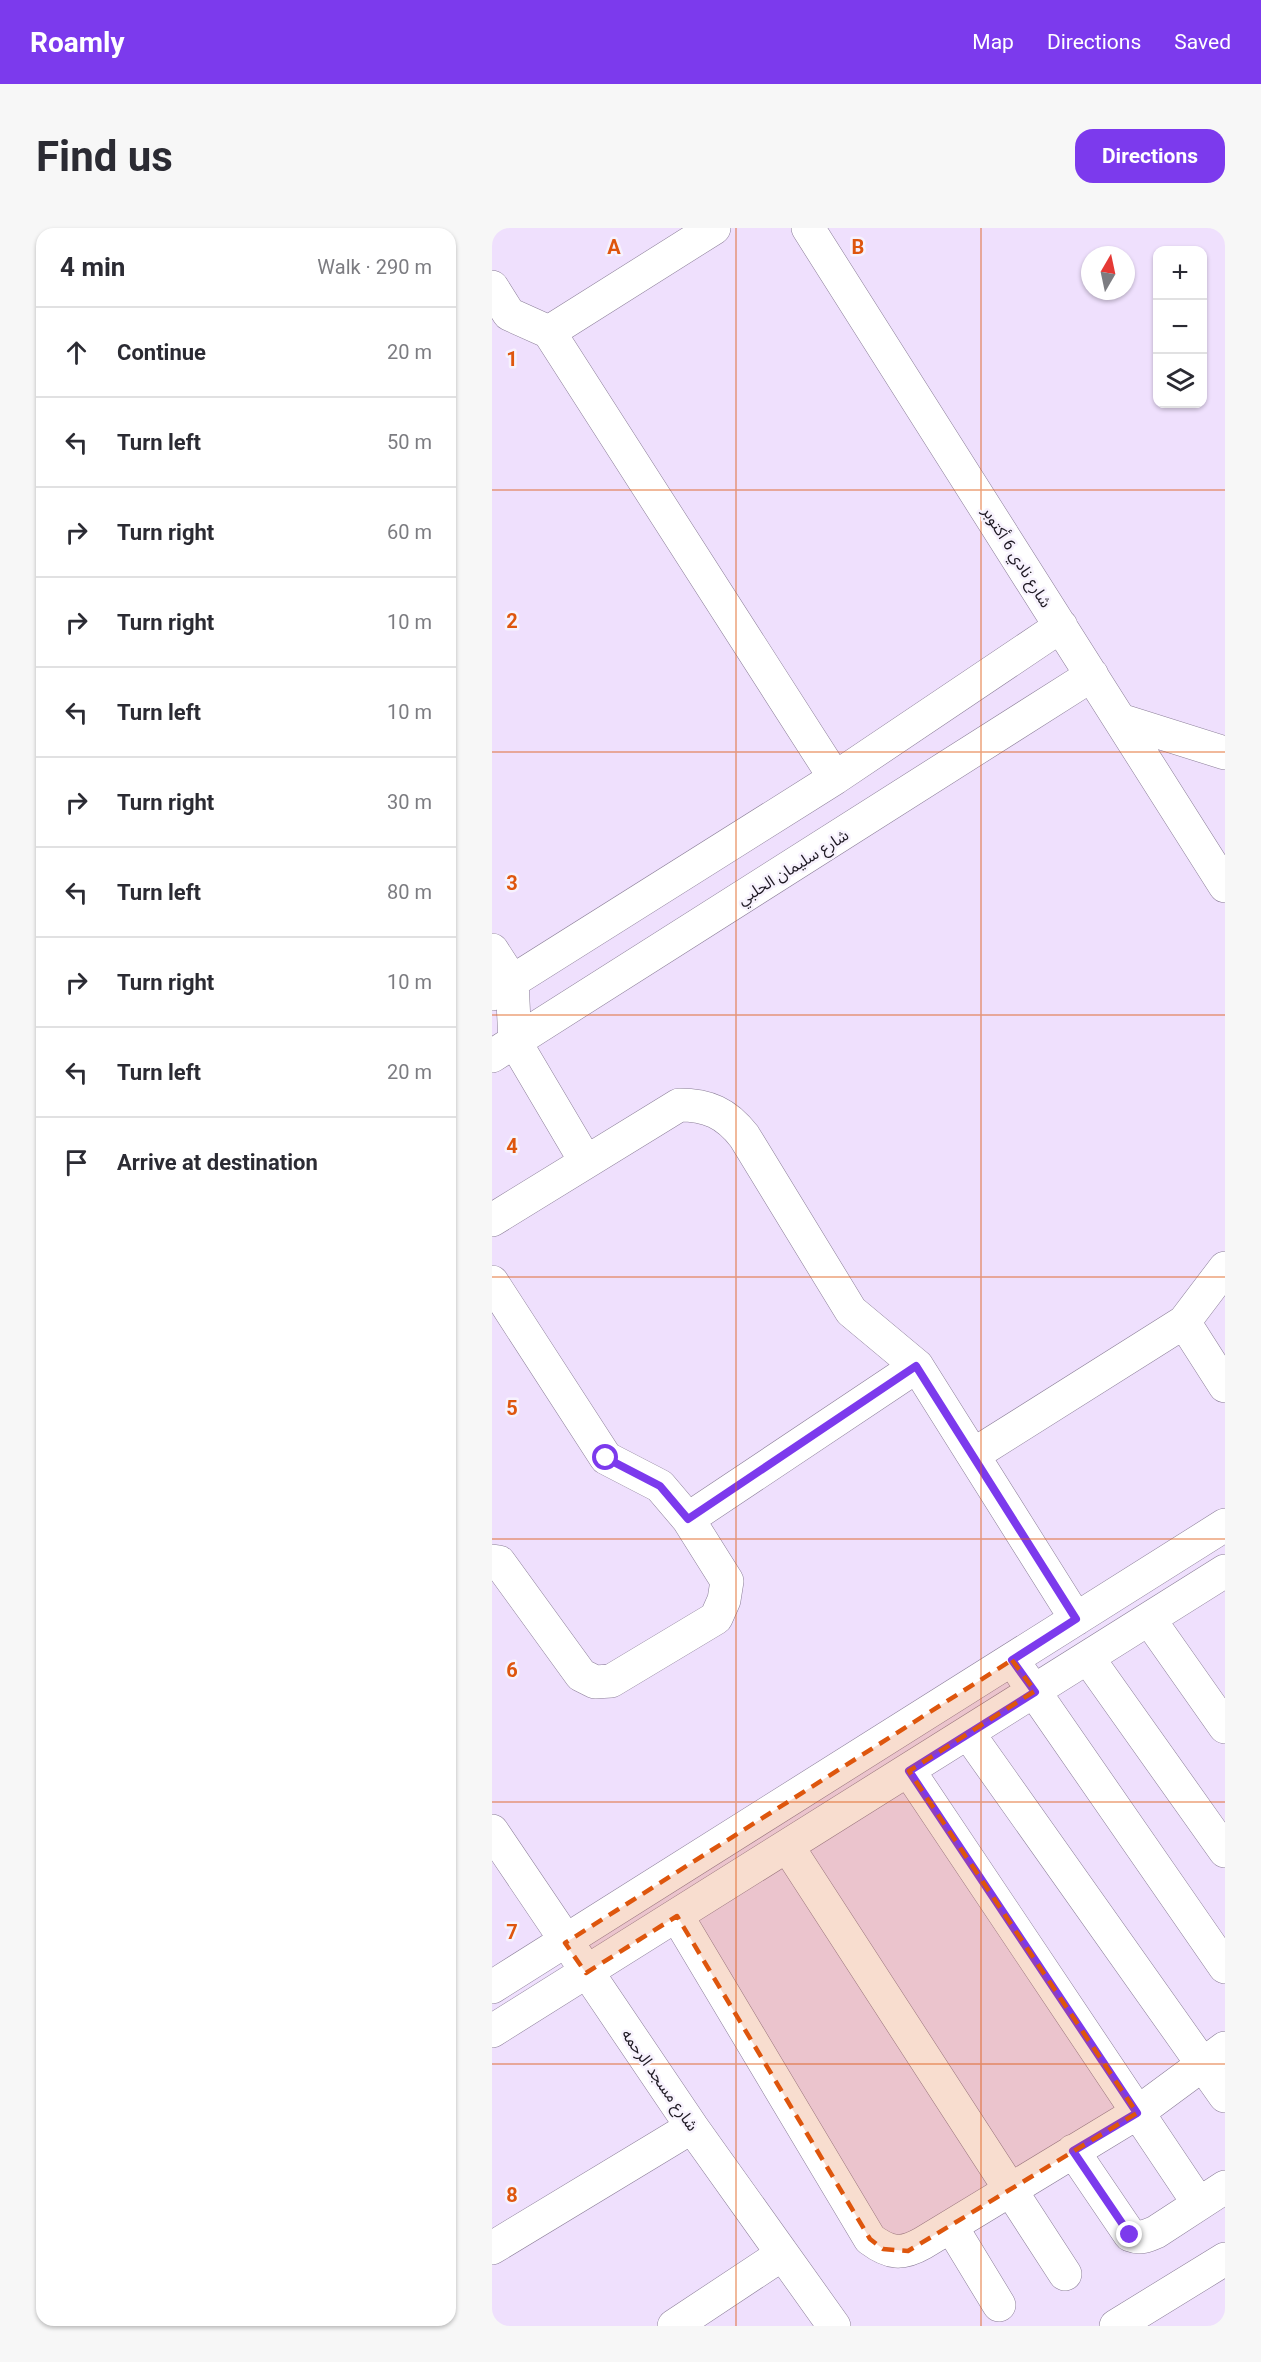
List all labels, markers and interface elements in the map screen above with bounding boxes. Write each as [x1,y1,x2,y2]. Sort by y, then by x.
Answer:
text: Roamly [30,26,125,59]
text: Map [972,30,1014,54]
text: Directions [1047,30,1141,54]
text: Saved [1174,30,1231,54]
button: Directions [1075,129,1225,183]
text: Find us [36,132,173,181]
text: A [607,235,621,259]
text: B [852,235,864,259]
north arrow [1081,246,1135,300]
map controls [1153,246,1207,408]
button: + [1153,246,1207,300]
text: 4 min [60,252,125,282]
text: Walk · 290 m [317,255,432,279]
button: − [1153,300,1207,354]
icon: ahead [60,336,93,369]
text: Continue [117,340,206,365]
text: 20 m [387,340,432,364]
text: 1 [506,347,518,371]
button: layers [1153,354,1207,408]
icon: left [60,426,93,459]
text: Turn left [117,430,201,455]
text: 50 m [387,430,432,454]
street label: شارع نادي 6 أكتوبر [975,502,1056,613]
icon: right [60,516,93,549]
text: Turn right [117,520,214,545]
text: 60 m [387,520,432,544]
icon: right [60,606,93,639]
text: 2 [506,609,518,633]
text: Turn right [117,610,214,635]
text: 10 m [387,610,432,634]
icon: left [60,696,93,729]
text: Turn left [117,700,201,725]
text: 10 m [387,700,432,724]
icon: right [60,786,93,819]
text: Turn right [117,790,214,815]
text: 30 m [387,790,432,814]
street label: شارع سليمان الحلبي [734,825,854,911]
text: 3 [506,871,518,895]
icon: left [60,876,93,909]
text: Turn left [117,880,201,905]
text: 80 m [387,880,432,904]
icon: right [60,966,93,999]
text: Turn right [117,970,214,995]
text: 10 m [387,970,432,994]
icon: left [60,1056,93,1089]
text: Turn left [117,1060,201,1085]
text: 20 m [387,1060,432,1084]
text: 4 [506,1134,518,1158]
icon: arrive [60,1146,93,1179]
text: Arrive at destination [117,1150,318,1175]
text: 5 [506,1396,518,1420]
route start [592,1444,618,1470]
text: 6 [506,1658,518,1682]
text: 7 [506,1920,518,1944]
street label: شارع مسجد الرحمه [615,2025,702,2136]
text: 8 [506,2183,518,2207]
route end [1116,2221,1142,2247]

